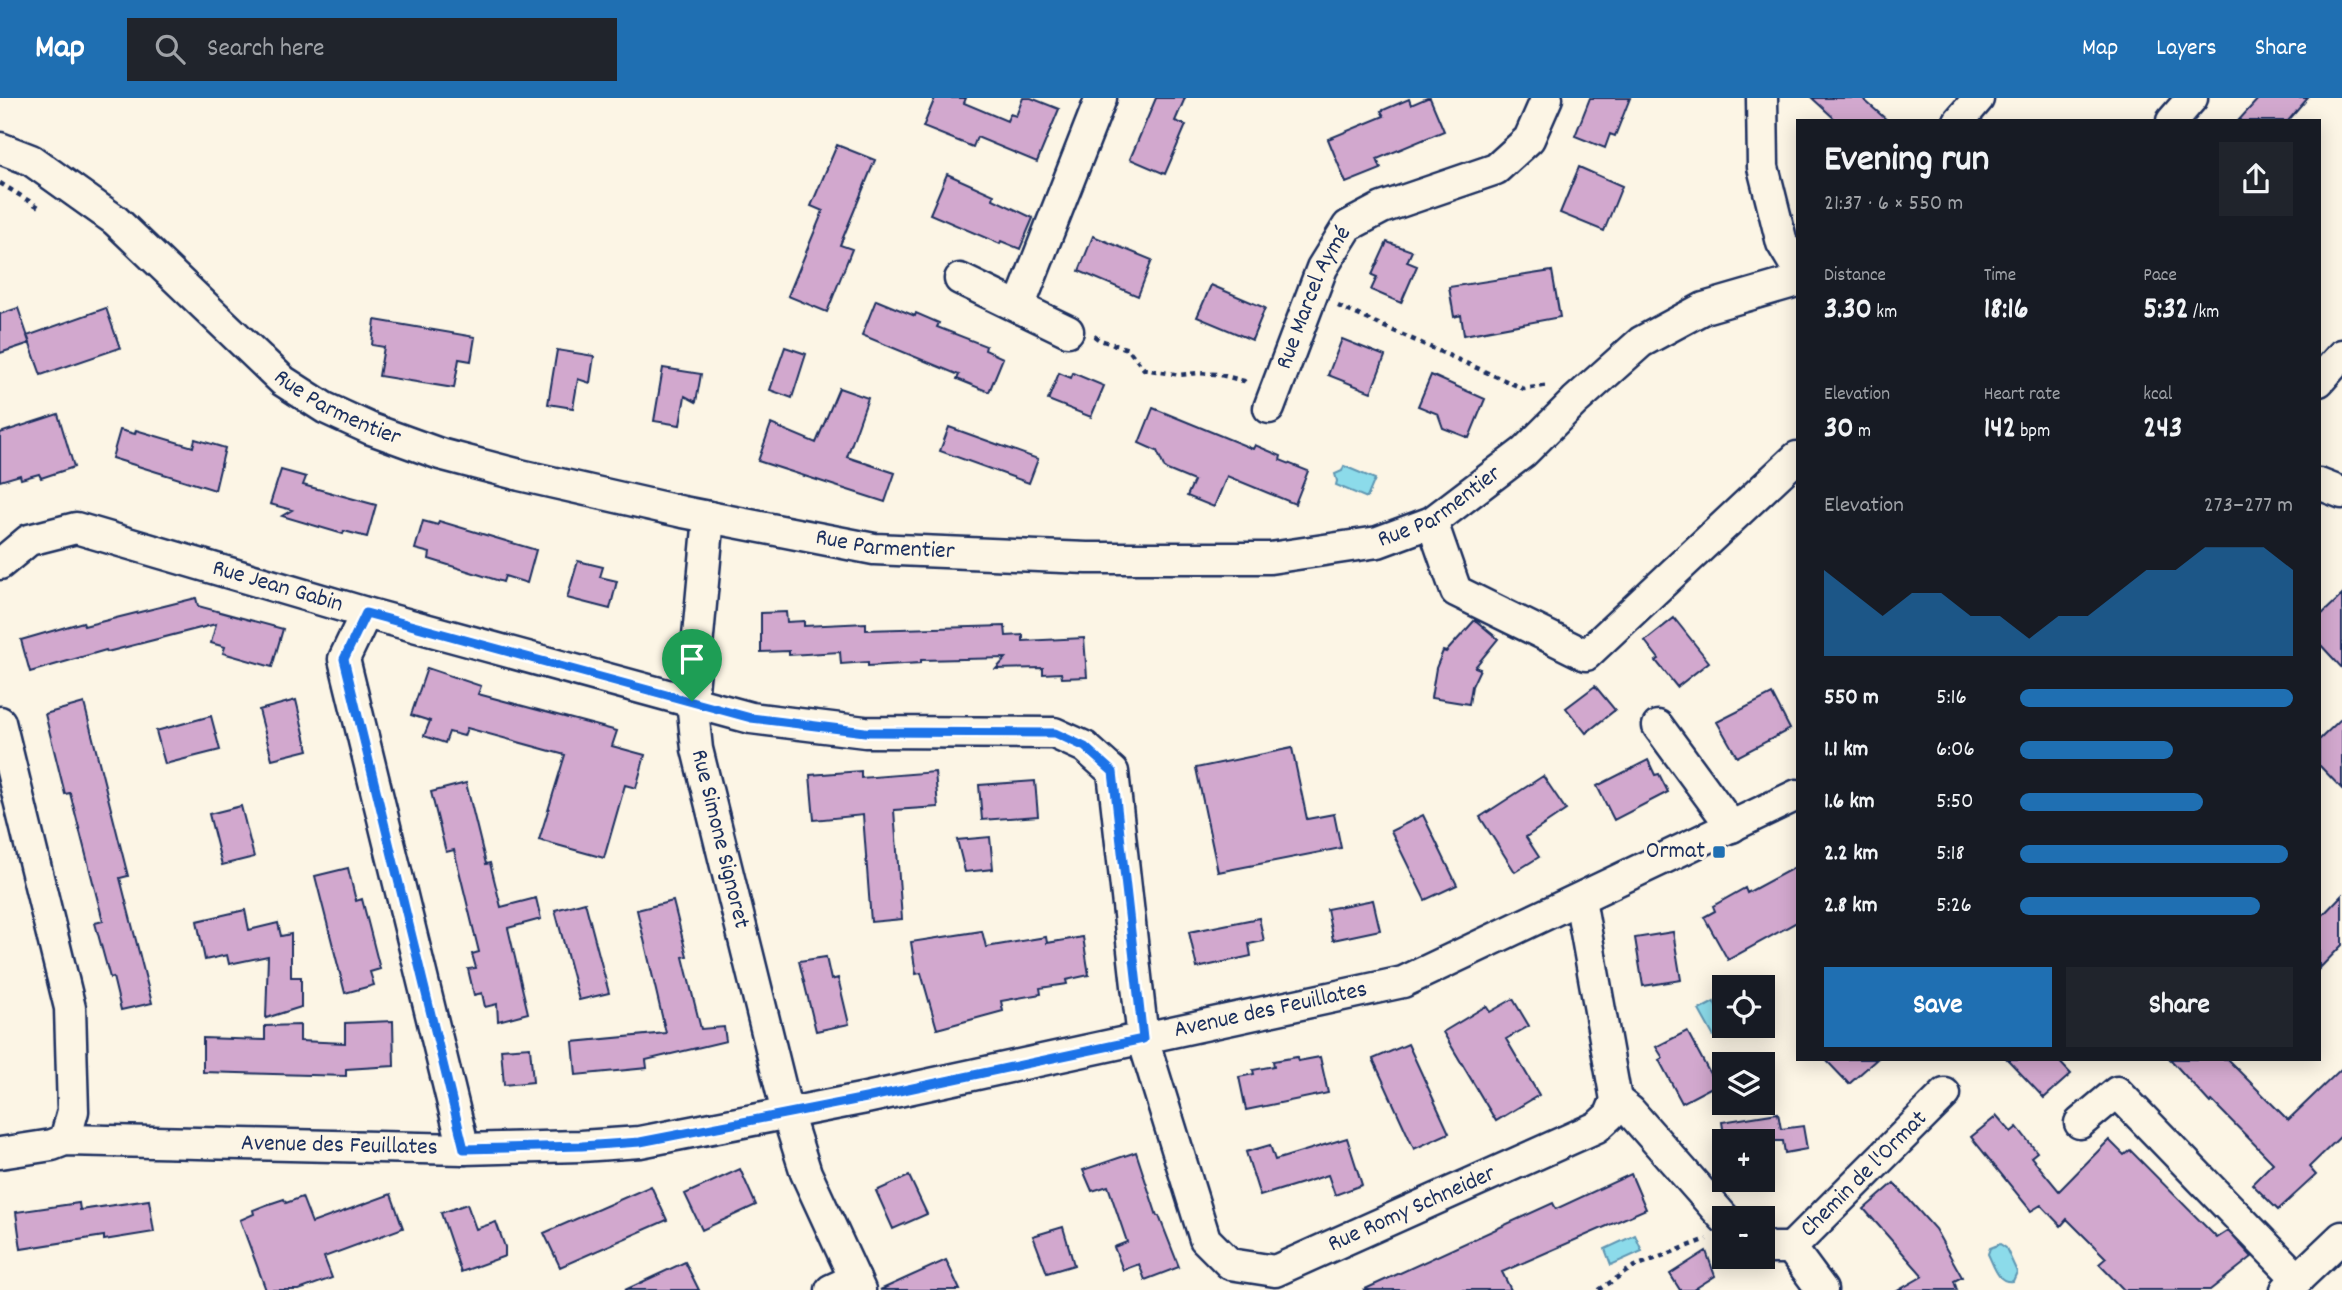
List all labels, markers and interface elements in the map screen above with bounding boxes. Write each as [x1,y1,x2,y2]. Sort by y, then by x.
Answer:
search box [127,18,617,81]
text: Map [35,26,85,73]
icon: search [151,30,189,68]
text: Search here [207,31,325,68]
text: Map [2082,32,2118,66]
text: Layers [2156,32,2217,66]
text: Share [2255,32,2307,66]
text: Evening run [1824,134,1989,189]
button: share [2219,142,2293,216]
text: 21:37 · 6 × 550 m [1824,188,1963,221]
street label: Rue Marcel Aymé [1268,220,1361,375]
text: Distance [1824,263,1886,290]
text: Time [1984,263,2016,290]
text: Pace [2143,263,2177,290]
text: 3.30 [1824,290,1872,333]
text: 18:16 [1984,290,2029,333]
text: 5:32 [2143,290,2189,333]
text: km [1872,300,1897,327]
text: /km [2189,300,2219,327]
street label: Rue Parmentier [265,362,405,455]
text: Elevation [1824,382,1890,409]
text: Heart rate [1984,382,2060,409]
text: kcal [2143,382,2172,409]
text: 30 [1824,409,1854,452]
text: 142 [1984,409,2016,452]
text: 243 [2143,409,2182,452]
text: m [1854,419,1871,446]
text: bpm [2016,419,2050,446]
street label: Rue Parmentier [1373,458,1509,558]
text: Elevation [1824,490,1904,523]
text: 273–277 m [2204,490,2293,523]
street label: Rue Parmentier [812,521,955,569]
street label: Rue Jean Gabin [208,552,347,622]
pin [662,629,722,701]
icon: arrive [673,640,711,678]
text: 550 m [1824,682,1879,715]
text: 5:16 [1936,682,1967,715]
text: 1.1 km [1824,734,1868,767]
text: 6:06 [1936,734,1975,767]
street label: Rue Simone Signoret [681,746,758,932]
text: 1.6 km [1824,786,1875,819]
text: 5:50 [1936,786,1974,819]
place label: Ormat [1646,835,1705,869]
text: 2.2 km [1824,838,1878,871]
text: 5:18 [1936,838,1965,871]
marker: Ormat [1711,844,1727,860]
text: 2.8 km [1824,890,1878,923]
text: 5:26 [1936,890,1972,923]
button: Save [1824,967,2052,1047]
button: Share [2066,967,2293,1047]
street label: Avenue des Feuillates [1171,973,1370,1048]
map controls [1712,975,1775,1269]
button: locate [1712,975,1775,1038]
button: layers [1712,1052,1775,1115]
street label: Chemin de l'Ormat [1793,1103,1936,1246]
street label: Avenue des Feuillates [241,1127,438,1165]
button: + [1712,1129,1775,1192]
street label: Rue Romy Schneider [1323,1157,1501,1262]
button: − [1712,1206,1775,1269]

